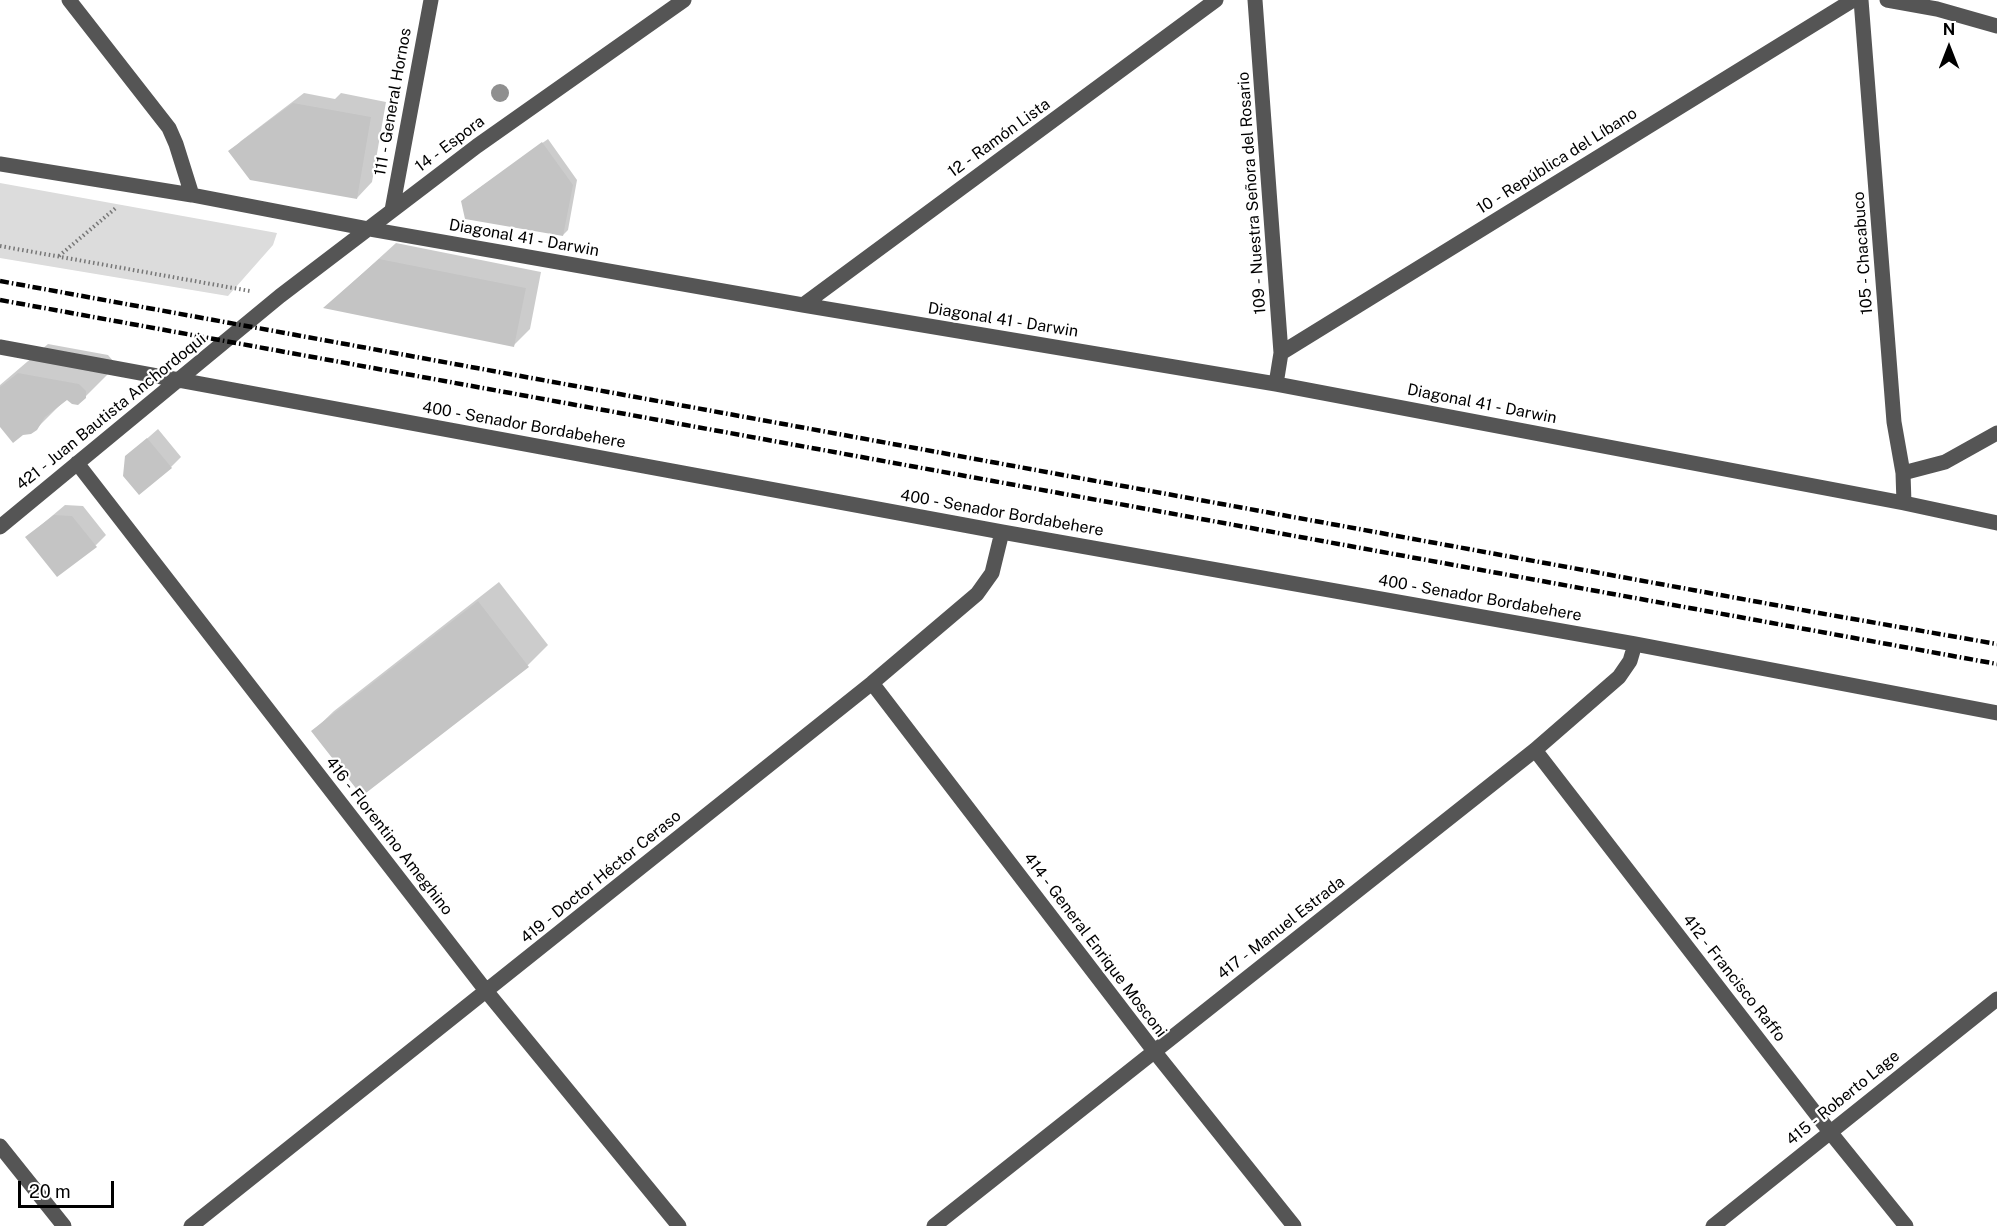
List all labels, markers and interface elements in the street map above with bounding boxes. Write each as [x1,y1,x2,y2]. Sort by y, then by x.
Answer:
north arrow [1919,18,1979,78]
text: N [1943,20,1955,39]
street label: 111 - General Hornos [371,27,415,177]
street label: 109 - Nuestra Señora del Rosario [1234,71,1270,315]
street label: 12 - Ramón Lista [944,95,1054,181]
street label: 10 - República del Líbano [1473,104,1641,218]
street label: 14 - Espora [412,112,488,176]
street label: 105 - Chacabuco [1849,191,1877,315]
street label: Diagonal 41 - Darwin [447,215,601,261]
street label: Diagonal 41 - Darwin [926,299,1080,341]
street label: 421 - Juan Bautista Anchordoqui [12,330,210,494]
street label: Diagonal 41 - Darwin [1406,380,1558,428]
street label: 400 - Senador Bordabehere [421,398,627,452]
street label: 400 - Senador Bordabehere [899,486,1105,540]
street label: 400 - Senador Bordabehere [1377,571,1583,625]
street label: 416 - Florentino Ameghino [321,753,457,919]
street label: 419 - Doctor Héctor Ceraso [517,806,685,948]
street label: 414 - General Enrique Mosconi [1019,849,1171,1041]
street label: 417 - Manuel Estrada [1213,872,1349,984]
street label: 412 - Francisco Raffo [1678,911,1790,1045]
street label: 415 - Roberto Lage [1782,1046,1904,1150]
scale bar [21,1169,117,1207]
text: 20 m [29,1181,71,1202]

